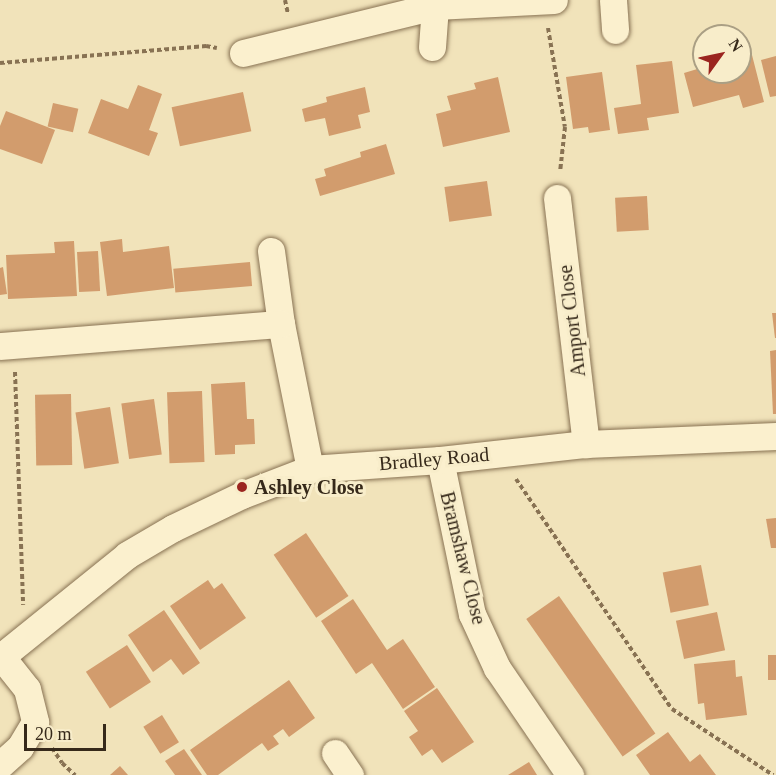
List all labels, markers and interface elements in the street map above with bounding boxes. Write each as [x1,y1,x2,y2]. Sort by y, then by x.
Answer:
north arrow [692,24,752,84]
text: N [726,36,746,54]
street label: Amport Close [553,264,591,378]
street label: Bradley Road [378,442,490,476]
place label: Ashley Close [254,475,363,499]
marker: Ashley Close [235,480,249,494]
street label: Bramshaw Close [435,489,491,627]
scale bar [27,712,110,750]
text: 20 m [35,724,72,744]

